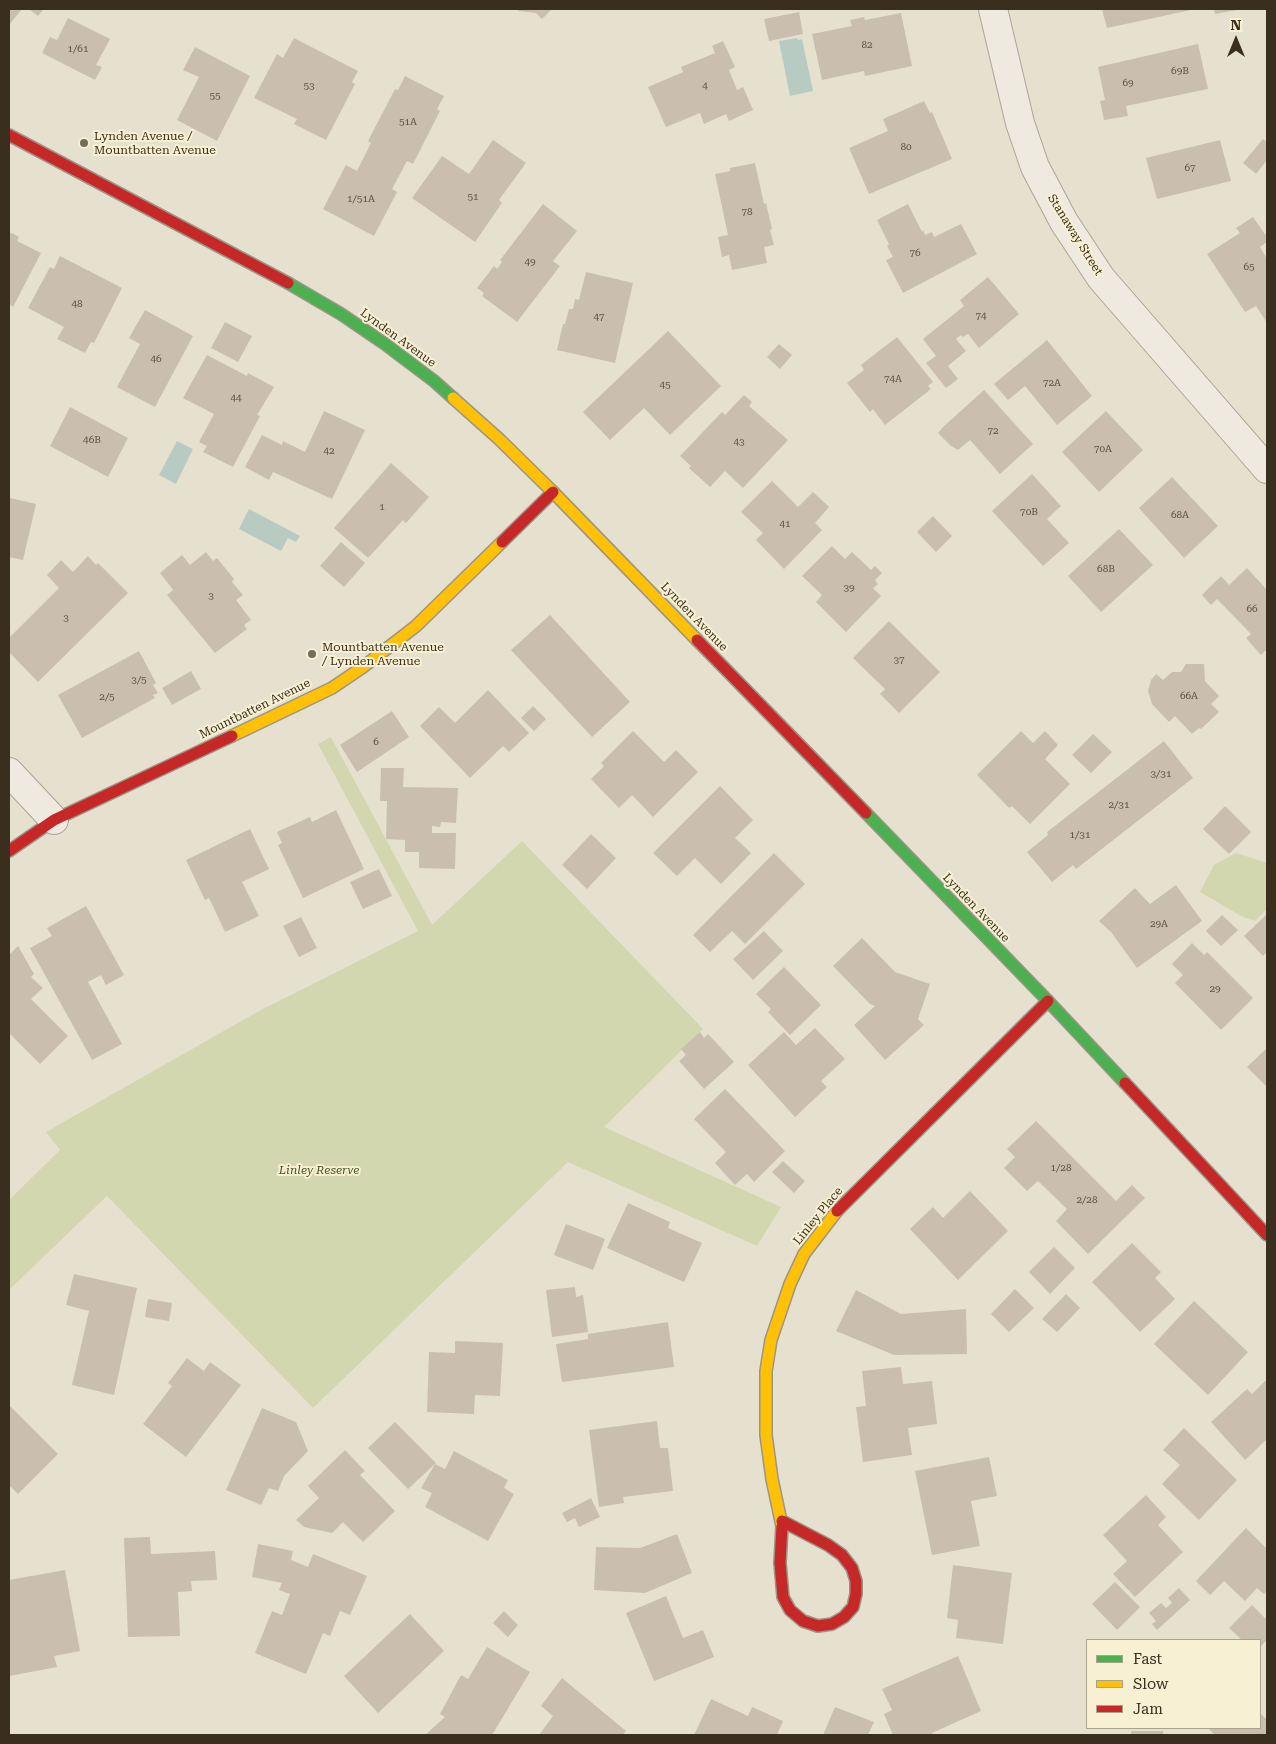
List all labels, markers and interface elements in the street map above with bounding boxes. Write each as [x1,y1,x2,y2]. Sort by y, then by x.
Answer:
north arrow [1211,15,1261,65]
text: N [1231,17,1241,33]
house number: 82 [861,39,873,51]
house number: 1/61 [68,43,88,55]
house number: 69B [1171,65,1189,77]
house number: 69 [1122,77,1134,89]
house number: 53 [303,80,315,92]
house number: 4 [702,80,708,92]
house number: 55 [209,90,221,102]
house number: 51A [399,116,417,128]
place label: Lynden Avenue / Mountbatten Avenue [94,129,216,157]
marker: Lynden Avenue / Mountbatten Avenue [78,137,90,149]
house number: 80 [900,141,912,153]
house number: 67 [1184,162,1196,174]
house number: 51 [467,191,479,203]
street label: Stanaway Street [1044,192,1106,278]
house number: 1/51A [347,193,375,205]
house number: 78 [741,206,753,218]
house number: 76 [909,247,921,259]
house number: 49 [524,256,536,268]
house number: 65 [1243,261,1255,273]
house number: 48 [71,298,83,310]
street label: Lynden Avenue [357,306,439,370]
house number: 74 [975,310,987,322]
house number: 47 [593,311,605,323]
house number: 46 [150,353,162,365]
house number: 74A [884,373,902,385]
house number: 72A [1043,377,1061,389]
house number: 45 [659,379,671,391]
house number: 44 [230,392,242,404]
house number: 72 [987,425,999,437]
house number: 46B [83,434,101,446]
house number: 43 [733,436,745,448]
house number: 70A [1094,443,1112,455]
house number: 42 [323,445,335,457]
house number: 1 [379,501,385,513]
house number: 70B [1020,506,1038,518]
house number: 68A [1171,509,1189,521]
house number: 41 [779,518,791,530]
house number: 68B [1097,563,1115,575]
street label: Lynden Avenue [658,580,730,654]
house number: 39 [843,582,855,594]
house number: 3 [208,590,214,602]
house number: 66 [1246,603,1258,615]
house number: 3 [63,612,69,624]
place label: Mountbatten Avenue / Lynden Avenue [322,640,444,668]
marker: Mountbatten Avenue / Lynden Avenue [306,648,318,660]
house number: 37 [893,654,905,666]
house number: 3/5 [131,674,147,686]
street label: Mountbatten Avenue [197,676,313,742]
house number: 66A [1180,690,1198,702]
house number: 2/5 [99,691,115,703]
house number: 6 [373,736,379,748]
house number: 3/31 [1151,768,1171,780]
house number: 2/31 [1109,799,1129,811]
house number: 1/31 [1070,829,1090,841]
street label: Lynden Avenue [940,871,1012,945]
house number: 29A [1150,918,1168,930]
house number: 29 [1209,983,1221,995]
house number: 1/28 [1051,1162,1071,1174]
park label: Linley Reserve [279,1163,359,1177]
street label: Linley Place [790,1184,846,1248]
house number: 2/28 [1077,1194,1097,1206]
legend [1086,1639,1261,1729]
text: Fast [1133,1650,1162,1668]
text: Slow [1133,1675,1168,1693]
text: Jam [1133,1700,1163,1718]

